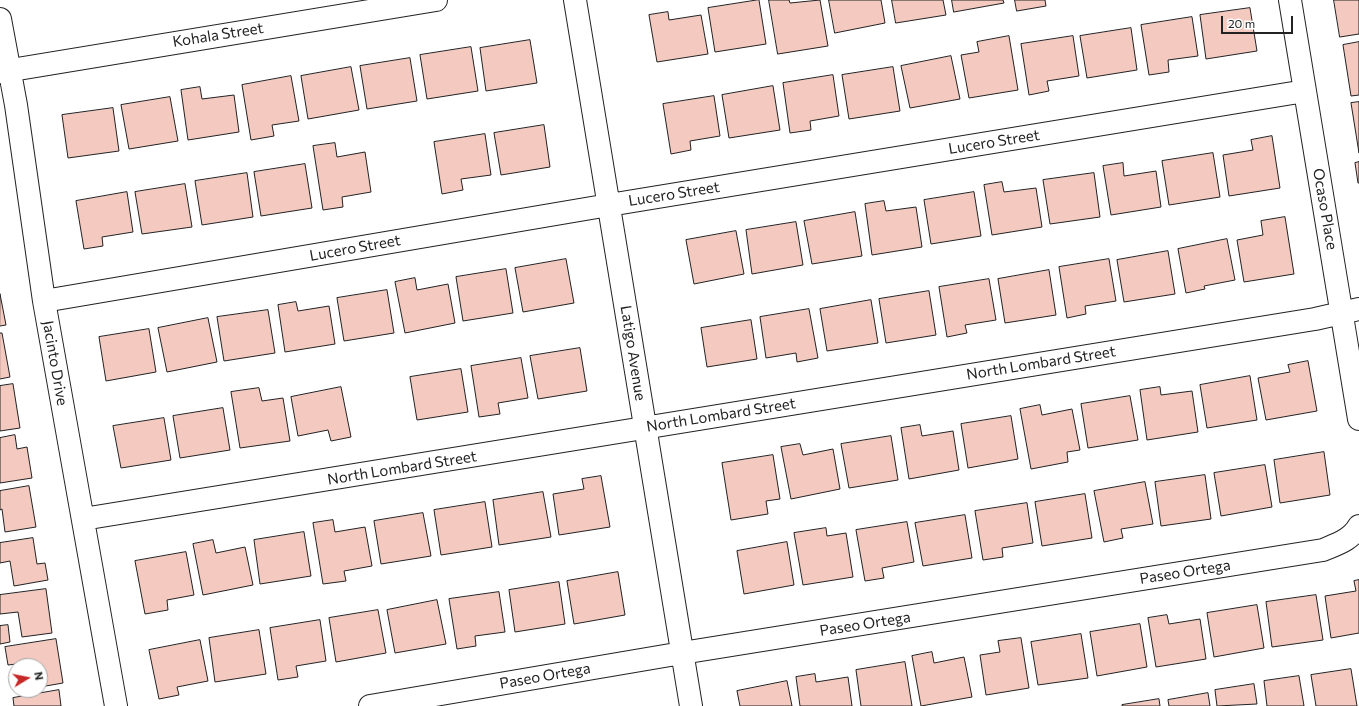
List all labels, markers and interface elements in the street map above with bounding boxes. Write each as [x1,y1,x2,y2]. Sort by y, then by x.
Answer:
scale bar [1223,8,1295,34]
text: 20 m [1228,16,1255,30]
street label: Kohala Street [171,19,265,51]
street label: Lucero Street [947,126,1041,158]
street label: Ocaso Place [1309,167,1341,251]
street label: Lucero Street [627,178,721,210]
street label: Lucero Street [308,231,402,265]
street label: Latigo Avenue [617,304,649,402]
street label: Jacinto Drive [39,319,71,407]
street label: North Lombard Street [965,342,1117,384]
street label: North Lombard Street [645,394,797,436]
street label: North Lombard Street [326,447,478,489]
street label: Paseo Ortega [1138,556,1232,588]
street label: Paseo Ortega [818,608,912,640]
north arrow [8,658,48,698]
street label: Paseo Ortega [498,659,592,693]
text: N [32,671,46,681]

